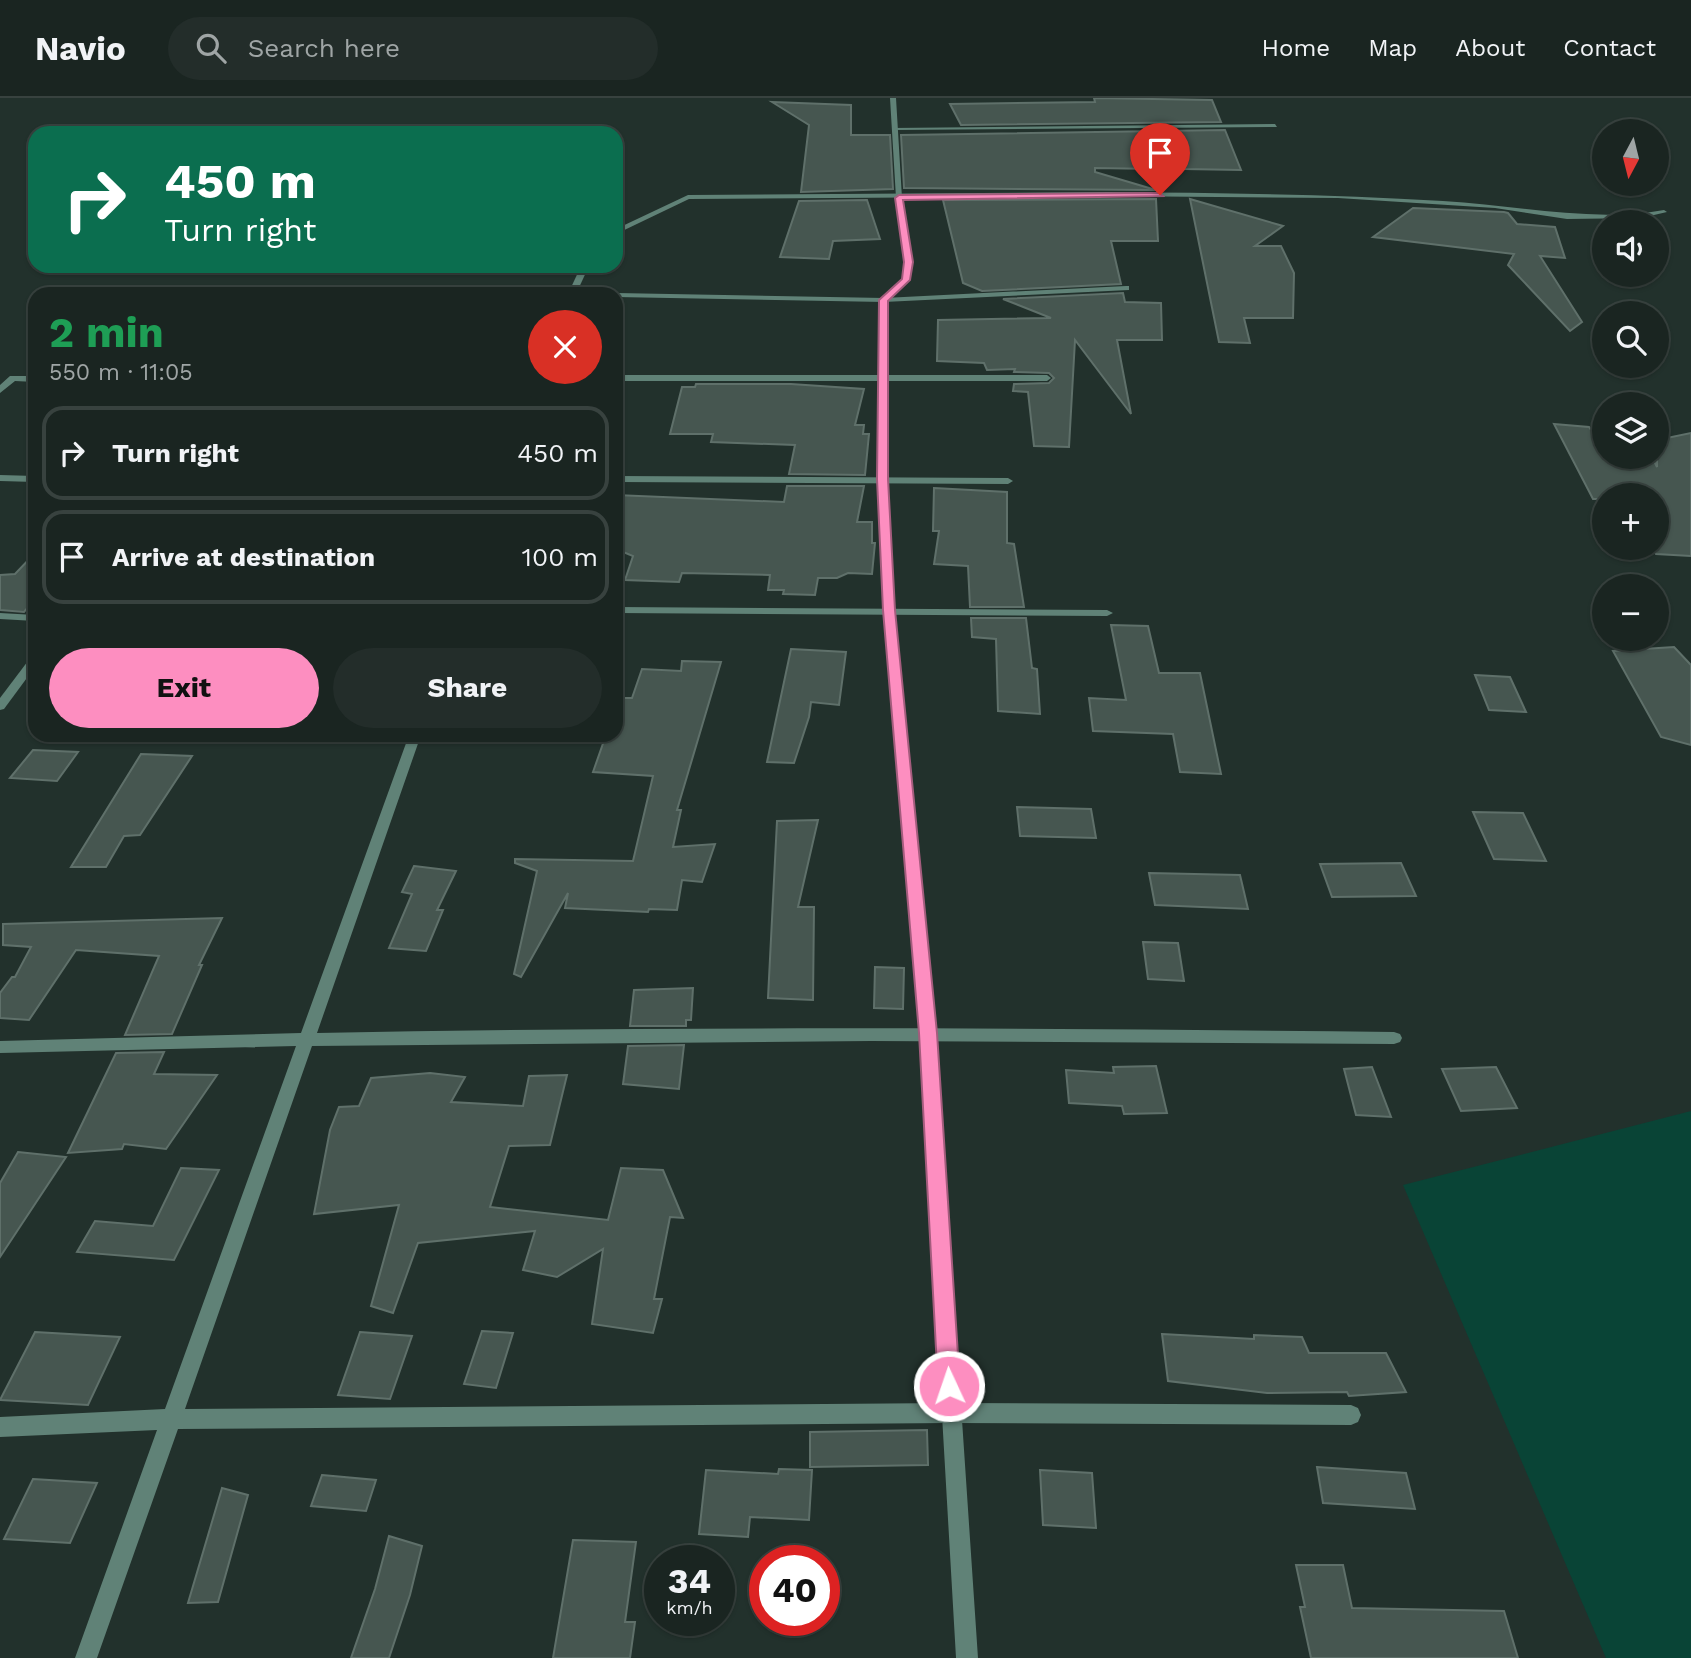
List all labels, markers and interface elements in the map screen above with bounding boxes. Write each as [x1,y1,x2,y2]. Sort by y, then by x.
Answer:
search box [168,17,658,80]
text: Navio [35,29,126,68]
icon: search [192,29,230,67]
text: Search here [248,33,400,63]
text: Home [1262,34,1330,62]
text: Map [1368,34,1417,62]
text: About [1455,34,1525,62]
text: Contact [1563,34,1656,62]
north arrow [1592,119,1670,196]
map controls [1592,119,1669,651]
pin [1130,123,1190,195]
icon: arrive [1141,134,1179,172]
text: 450 m [164,152,316,210]
icon: right [49,154,140,245]
button: sound [1592,210,1669,287]
text: Turn right [164,211,316,249]
button: search [1592,301,1669,378]
text: 2 min [49,308,164,357]
button: close [528,310,602,384]
text: 550 m · 11:05 [49,359,193,386]
button: layers [1592,392,1669,469]
icon: right [53,434,91,472]
text: Turn right [112,438,239,468]
text: 450 m [517,438,598,468]
button: + [1592,483,1669,560]
icon: arrive [53,538,91,576]
text: Arrive at destination [112,542,375,572]
text: 100 m [522,542,598,572]
button: − [1592,574,1669,651]
button: Exit [49,648,319,728]
button: Share [333,648,602,728]
position arrow [912,1349,986,1423]
speed limit sign: 40 [749,1545,840,1636]
text: 34 [668,1560,711,1602]
text: km/h [666,1597,713,1618]

